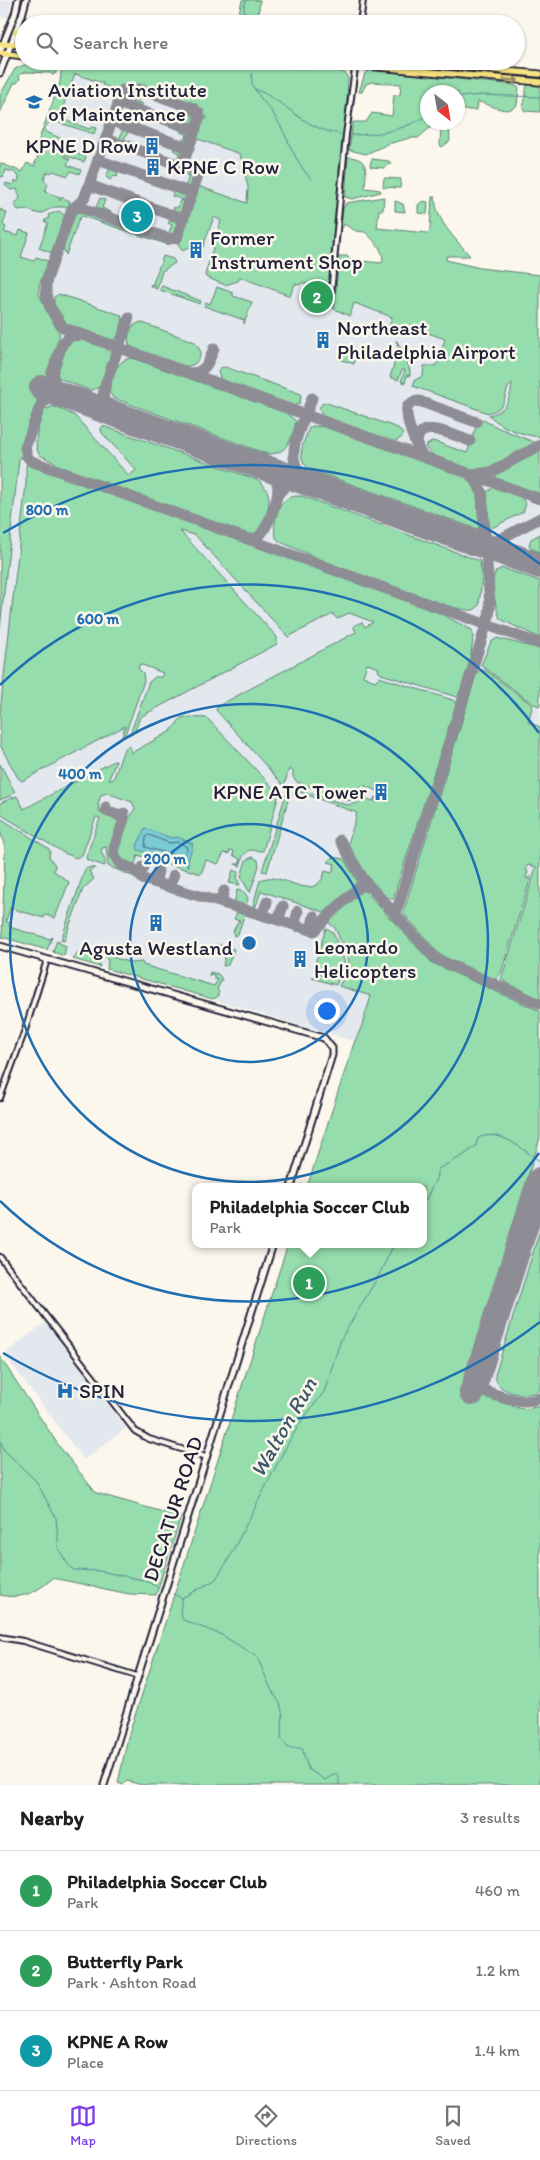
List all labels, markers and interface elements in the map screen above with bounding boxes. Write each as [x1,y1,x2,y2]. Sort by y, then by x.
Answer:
search box [15,15,525,70]
icon: search [33,29,61,57]
text: Search here [73,31,168,54]
one-way arrow [503,75,519,84]
place label: Aviation Institute of Maintenance [48,77,207,126]
north arrow [420,85,465,130]
school or university icon: Aviation Institute of Maintenance [24,92,44,112]
place label: KPNE D Row [25,133,138,158]
building icon: KPNE D Row [142,136,162,156]
place label: KPNE C Row [167,154,279,179]
building icon: KPNE C Row [143,157,163,177]
pin: 3 [121,197,153,235]
place label: Former Instrument Shop [210,225,363,274]
building icon: Former Instrument Shop [186,240,206,260]
pin: 2 [301,278,333,316]
place label: Northeast Philadelphia Airport [337,315,516,364]
building icon: Northeast Philadelphia Airport [313,330,333,350]
text: 800 m [26,501,69,519]
text: 600 m [77,610,120,628]
text: 400 m [58,765,102,783]
place label: KPNE ATC Tower [213,779,367,804]
building icon: KPNE ATC Tower [371,782,391,802]
text: 200 m [144,850,187,868]
building icon: Agusta Westland [146,913,166,933]
centre of rings [240,934,258,952]
place label: Leonardo Helicopters [314,934,416,983]
place label: Agusta Westland [79,935,233,960]
building icon: Leonardo Helicopters [290,949,310,969]
your location [314,998,340,1024]
popup [192,1183,427,1248]
text: Philadelphia Soccer Club [209,1195,410,1218]
text: Park [209,1218,241,1237]
pin: 1 [293,1264,325,1302]
water label: Walton Run [244,1372,323,1482]
place label: SPIN [79,1378,125,1403]
hospital icon: SPIN [55,1381,75,1401]
street label: DECATUR ROAD [137,1433,208,1585]
text: Nearby [20,1805,84,1830]
text: 3 results [460,1808,520,1827]
text: Philadelphia Soccer Club [67,1870,267,1893]
text: 1 [32,1881,40,1900]
text: 460 m [475,1881,520,1900]
text: Park [67,1893,98,1912]
text: Butterfly Park [67,1950,183,1973]
text: 2 [32,1961,40,1980]
text: 1.2 km [475,1961,520,1980]
text: Park · Ashton Road [67,1973,197,1992]
text: KPNE A Row [67,2030,168,2053]
text: 3 [32,2041,40,2060]
text: 1.4 km [474,2041,520,2060]
text: Place [67,2053,104,2072]
tab: Map [69,2102,97,2149]
tab: Directions [235,2102,297,2149]
tab: Saved [435,2102,471,2149]

